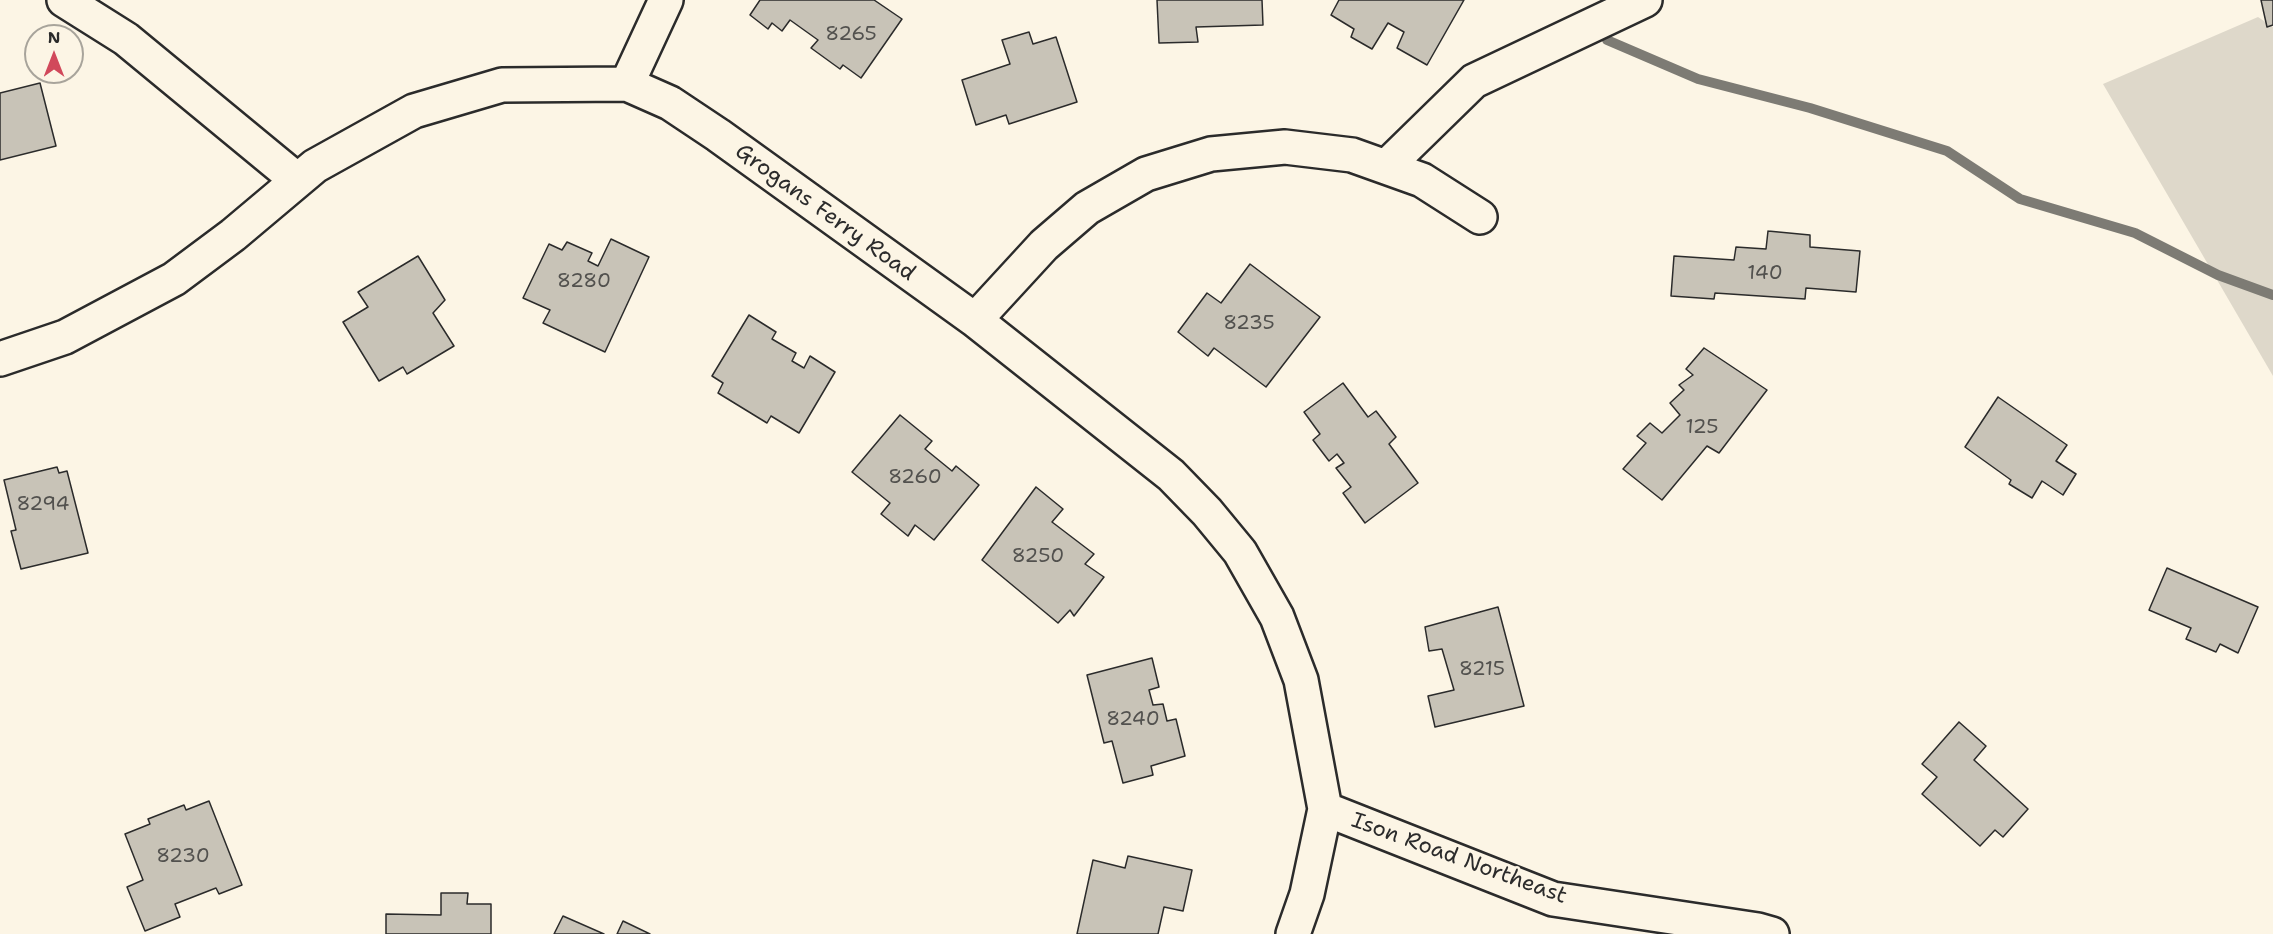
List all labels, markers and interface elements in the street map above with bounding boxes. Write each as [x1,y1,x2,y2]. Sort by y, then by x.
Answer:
house number: 8265 [825,23,877,47]
north arrow [24,24,84,84]
text: N [48,27,60,48]
street label: Grogans Ferry Road [730,139,920,287]
house number: 140 [1747,262,1783,286]
house number: 8280 [557,270,611,294]
house number: 8235 [1223,312,1275,336]
house number: 125 [1685,416,1719,440]
house number: 8260 [888,466,942,490]
house number: 8294 [17,493,69,517]
house number: 8250 [1012,545,1064,569]
house number: 8215 [1459,658,1505,682]
house number: 8240 [1106,708,1160,732]
street label: Ison Road Northeast [1348,808,1570,910]
house number: 8230 [156,845,210,869]

